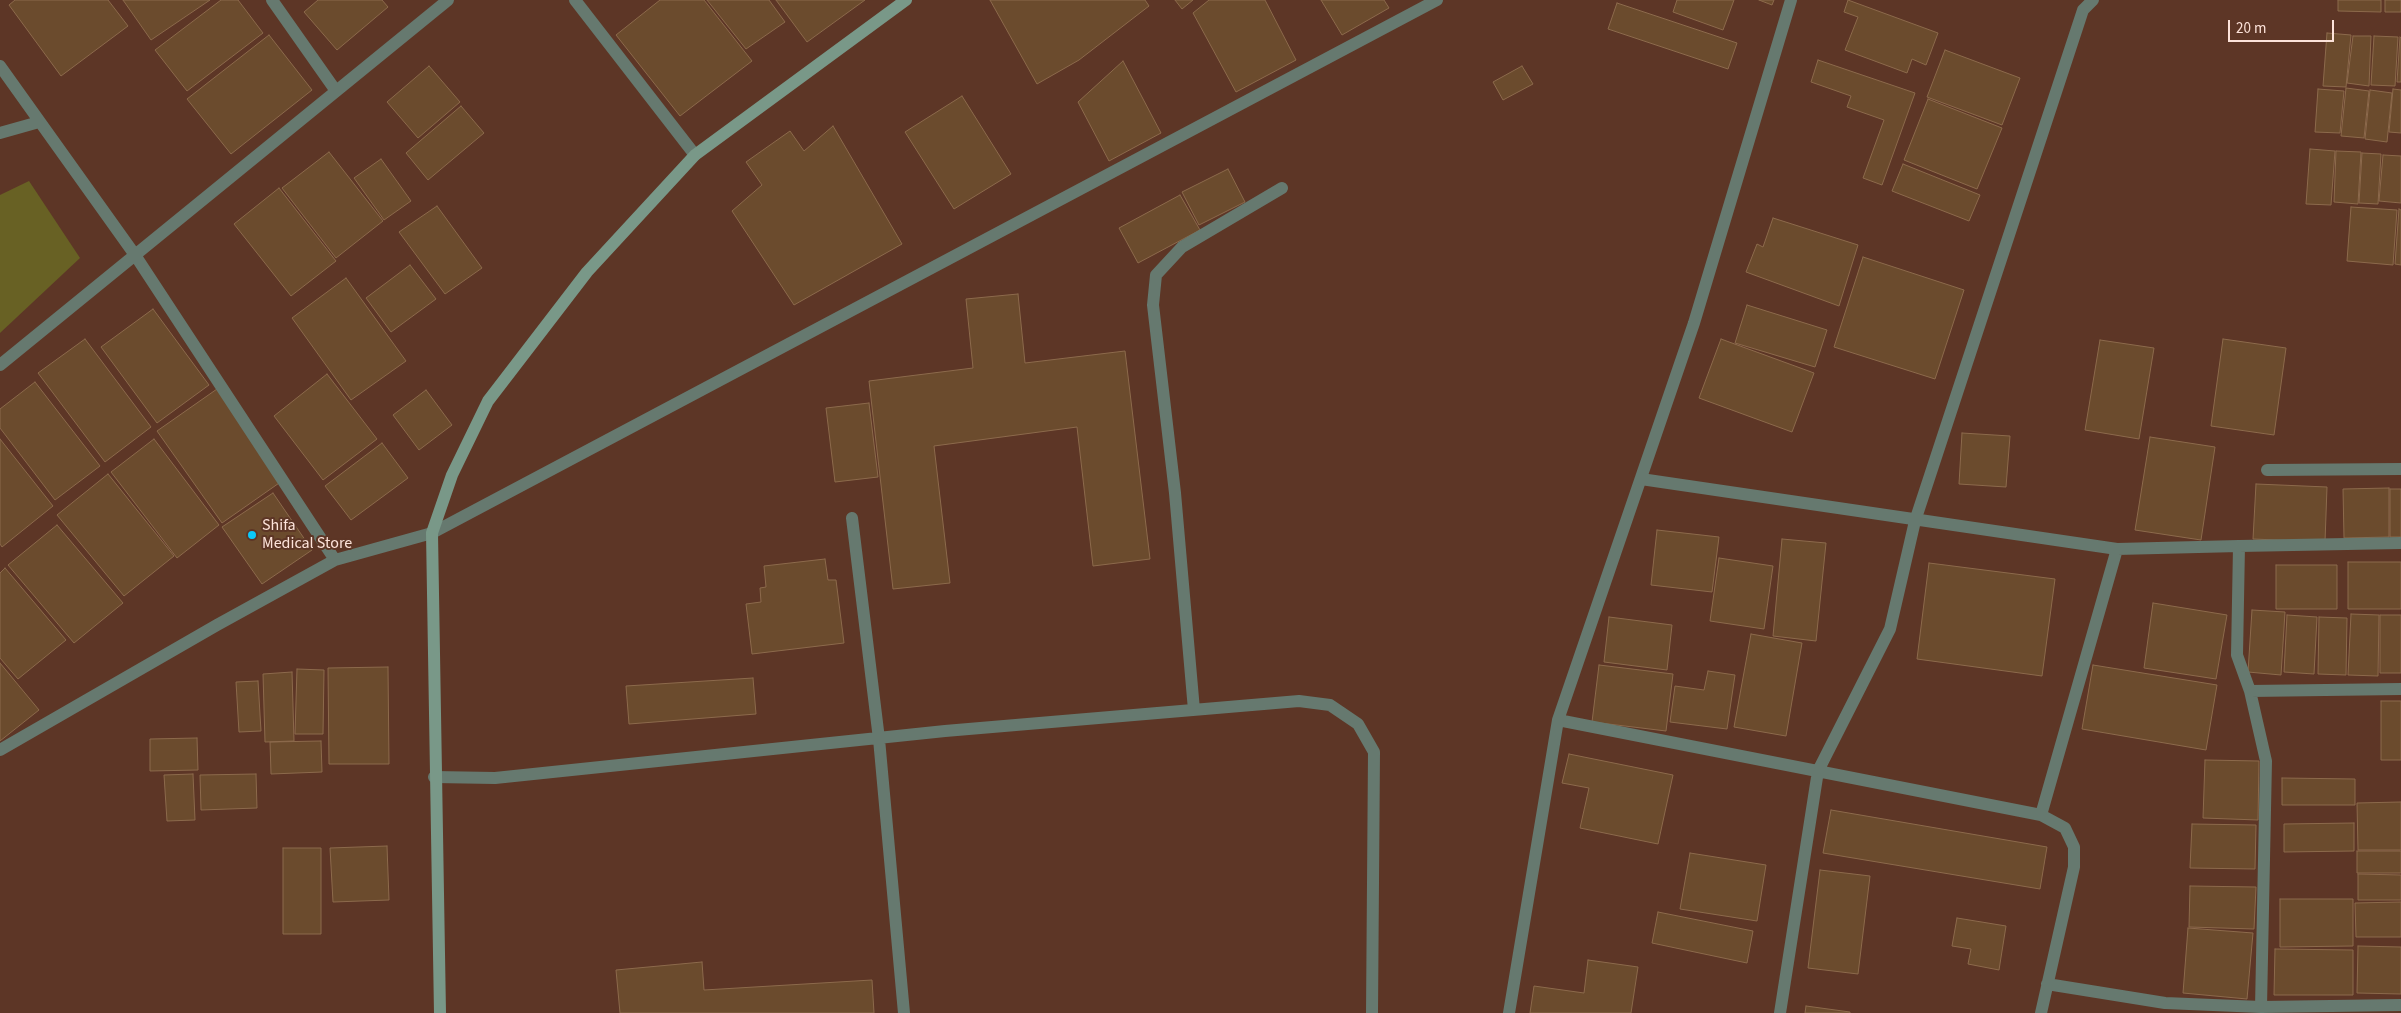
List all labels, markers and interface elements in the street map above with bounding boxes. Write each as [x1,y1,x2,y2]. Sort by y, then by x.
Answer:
scale bar [2231,10,2337,42]
text: 20 m [2236,18,2266,39]
place label: Shifa Medical Store [262,516,352,554]
marker: Shifa Medical Store [246,529,258,541]

